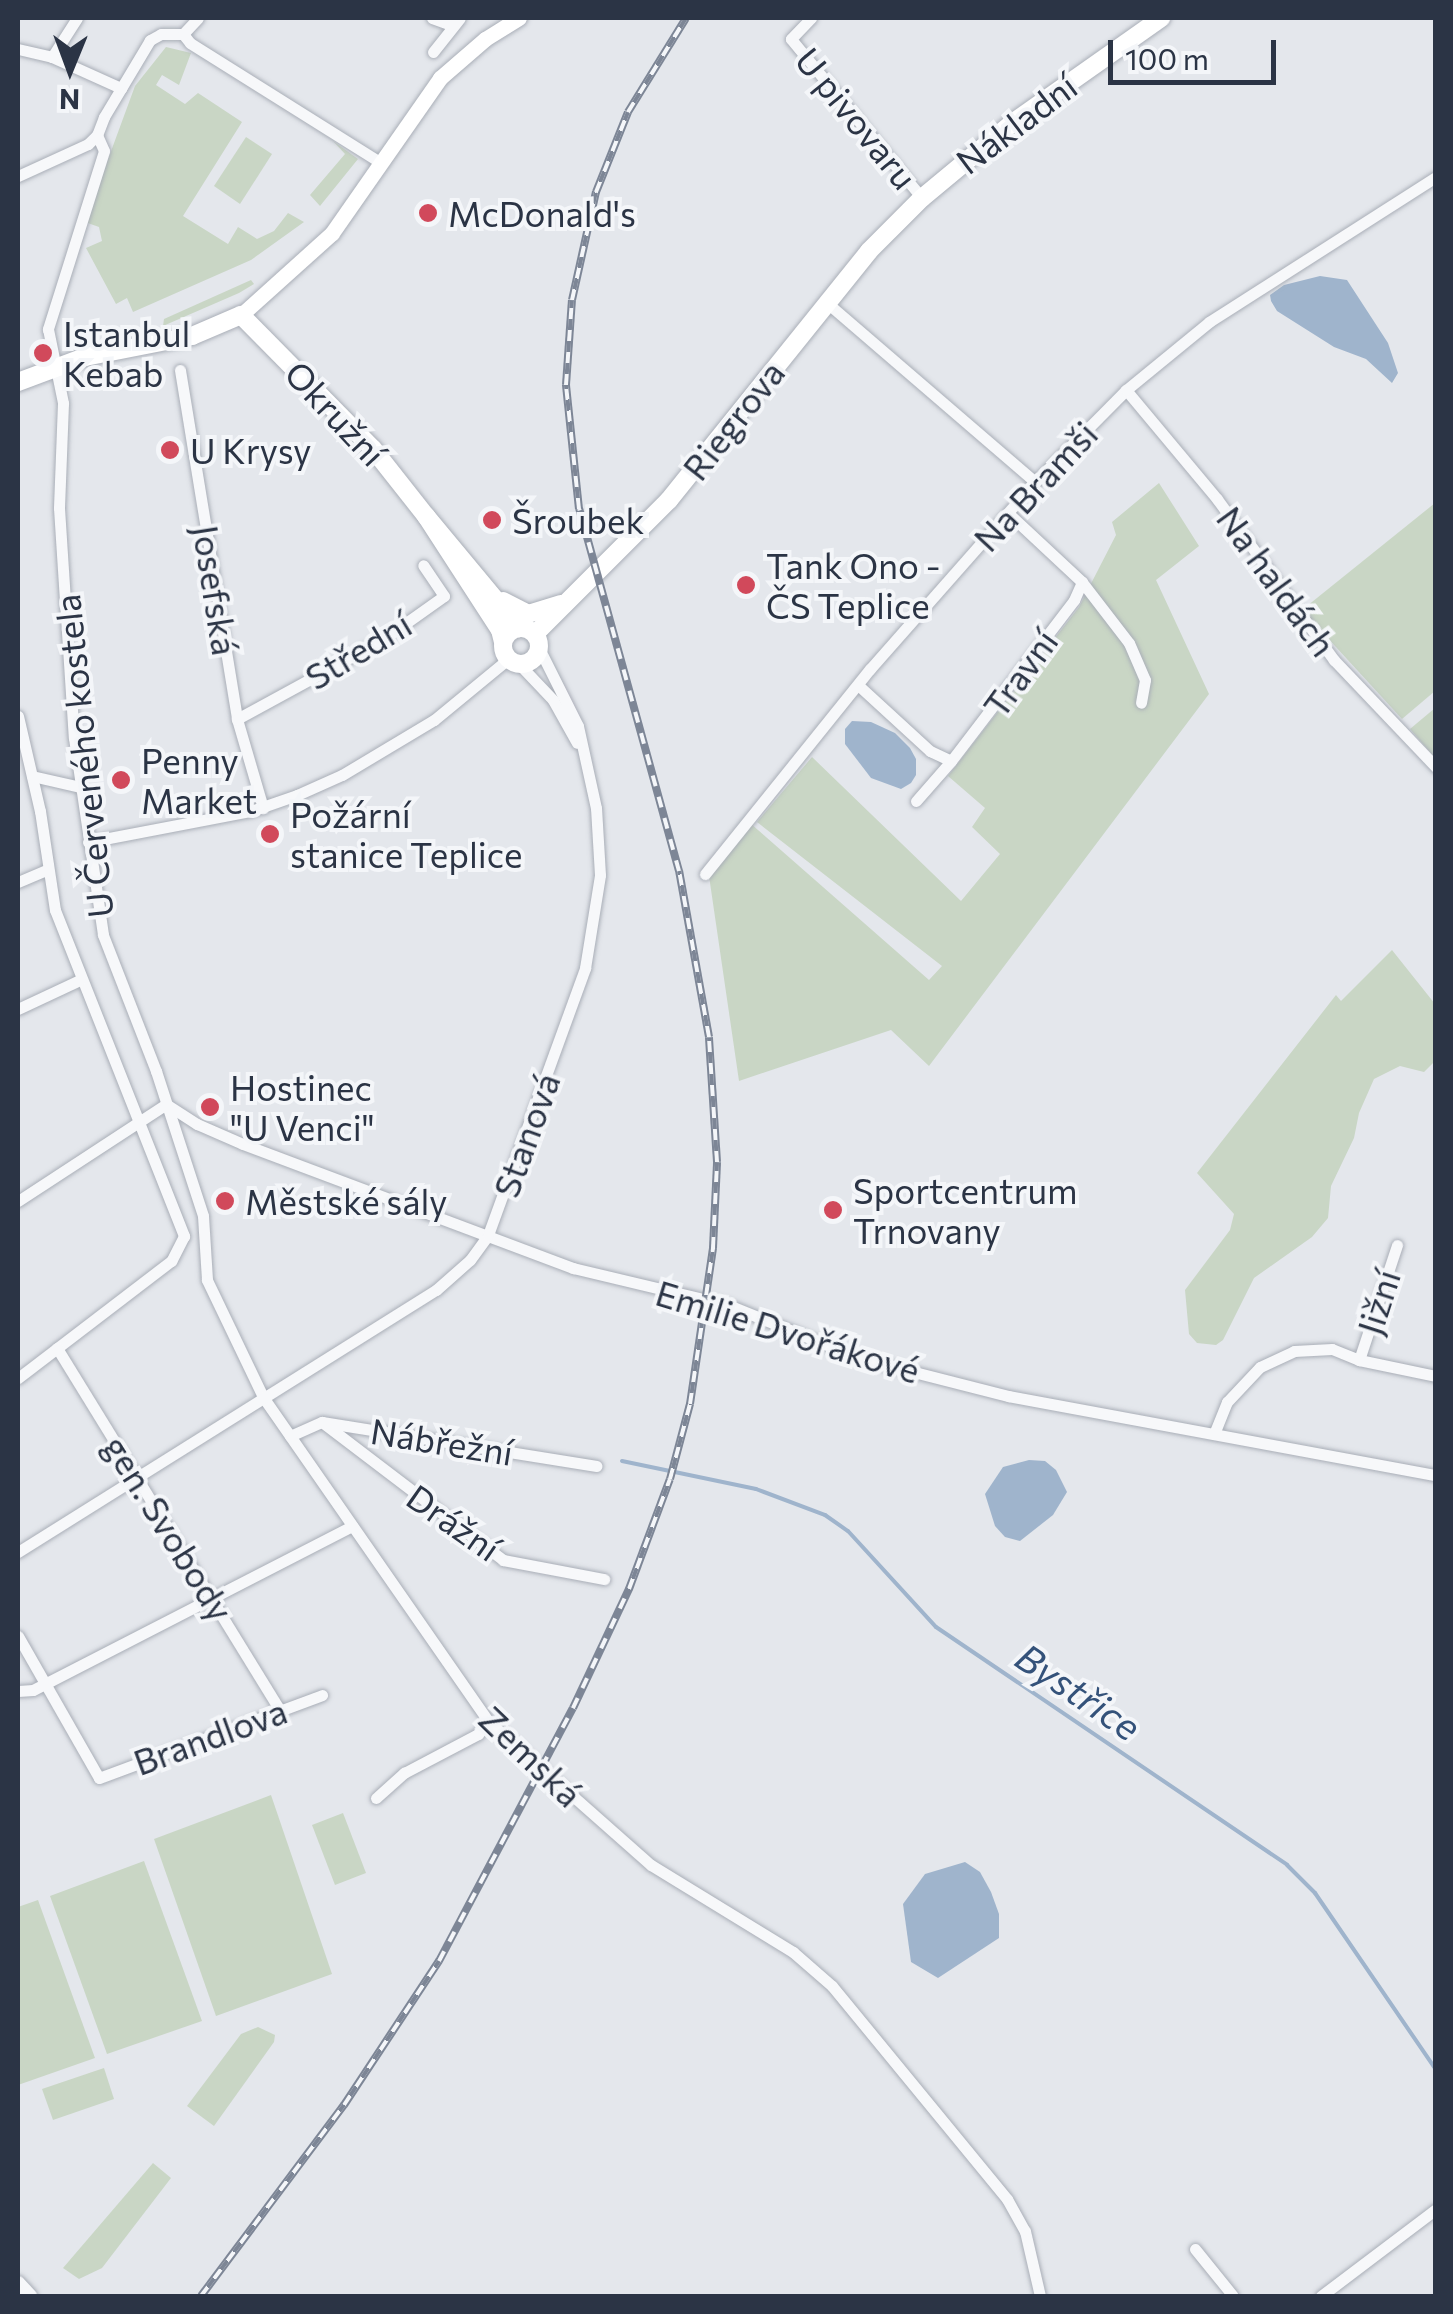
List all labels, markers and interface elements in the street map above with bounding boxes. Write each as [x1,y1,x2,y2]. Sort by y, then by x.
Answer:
north arrow [20,20,120,120]
scale bar [1113,20,1280,82]
street label: U pivovaru [787,39,927,197]
text: 100 m [1125,39,1209,76]
street label: Nákladní [947,64,1085,182]
text: N [59,83,80,117]
place label: McDonald's [448,192,636,234]
marker: McDonald's [417,202,439,224]
place label: Istanbul Kebab [63,312,190,394]
marker: Istanbul Kebab [32,342,54,364]
street label: Okružní [277,352,395,474]
street label: Riegrova [674,352,792,488]
street label: Na Bramši [965,413,1105,559]
place label: U Krysy [190,429,311,471]
marker: U Krysy [159,439,181,461]
street label: Na haldách [1209,498,1345,664]
place label: Šroubek [512,499,644,541]
marker: Šroubek [481,509,503,531]
street label: Josefská [185,522,247,658]
place label: Tank Ono - ČS Teplice [766,544,940,626]
marker: Tank Ono - ČS Teplice [735,574,757,596]
street label: U Červeného kostela [45,592,121,920]
street label: Střední [298,602,418,698]
street label: Travní [974,621,1066,725]
place label: Penny Market [141,739,257,821]
marker: Penny Market [110,769,132,791]
place label: Požární stanice Teplice [290,793,523,875]
marker: Požární stanice Teplice [259,823,281,845]
place label: Hostinec "U Venci" [230,1066,375,1148]
street label: Stanová [484,1067,568,1203]
marker: Hostinec "U Venci" [199,1096,221,1118]
place label: Sportcentrum Trnovany [853,1169,1077,1251]
place label: Městské sály [245,1180,447,1222]
marker: Městské sály [214,1190,236,1212]
marker: Sportcentrum Trnovany [822,1199,844,1221]
street label: Jižní [1348,1264,1408,1340]
street label: Emilie Dvořákové [651,1271,925,1391]
street label: Nábřežní [368,1409,516,1473]
street label: gen. Svobody [96,1428,242,1628]
street label: Drážní [399,1475,509,1569]
water label: Bystřice [1008,1633,1150,1749]
street label: Brandlova [128,1689,292,1783]
street label: Zemská [471,1697,591,1815]

